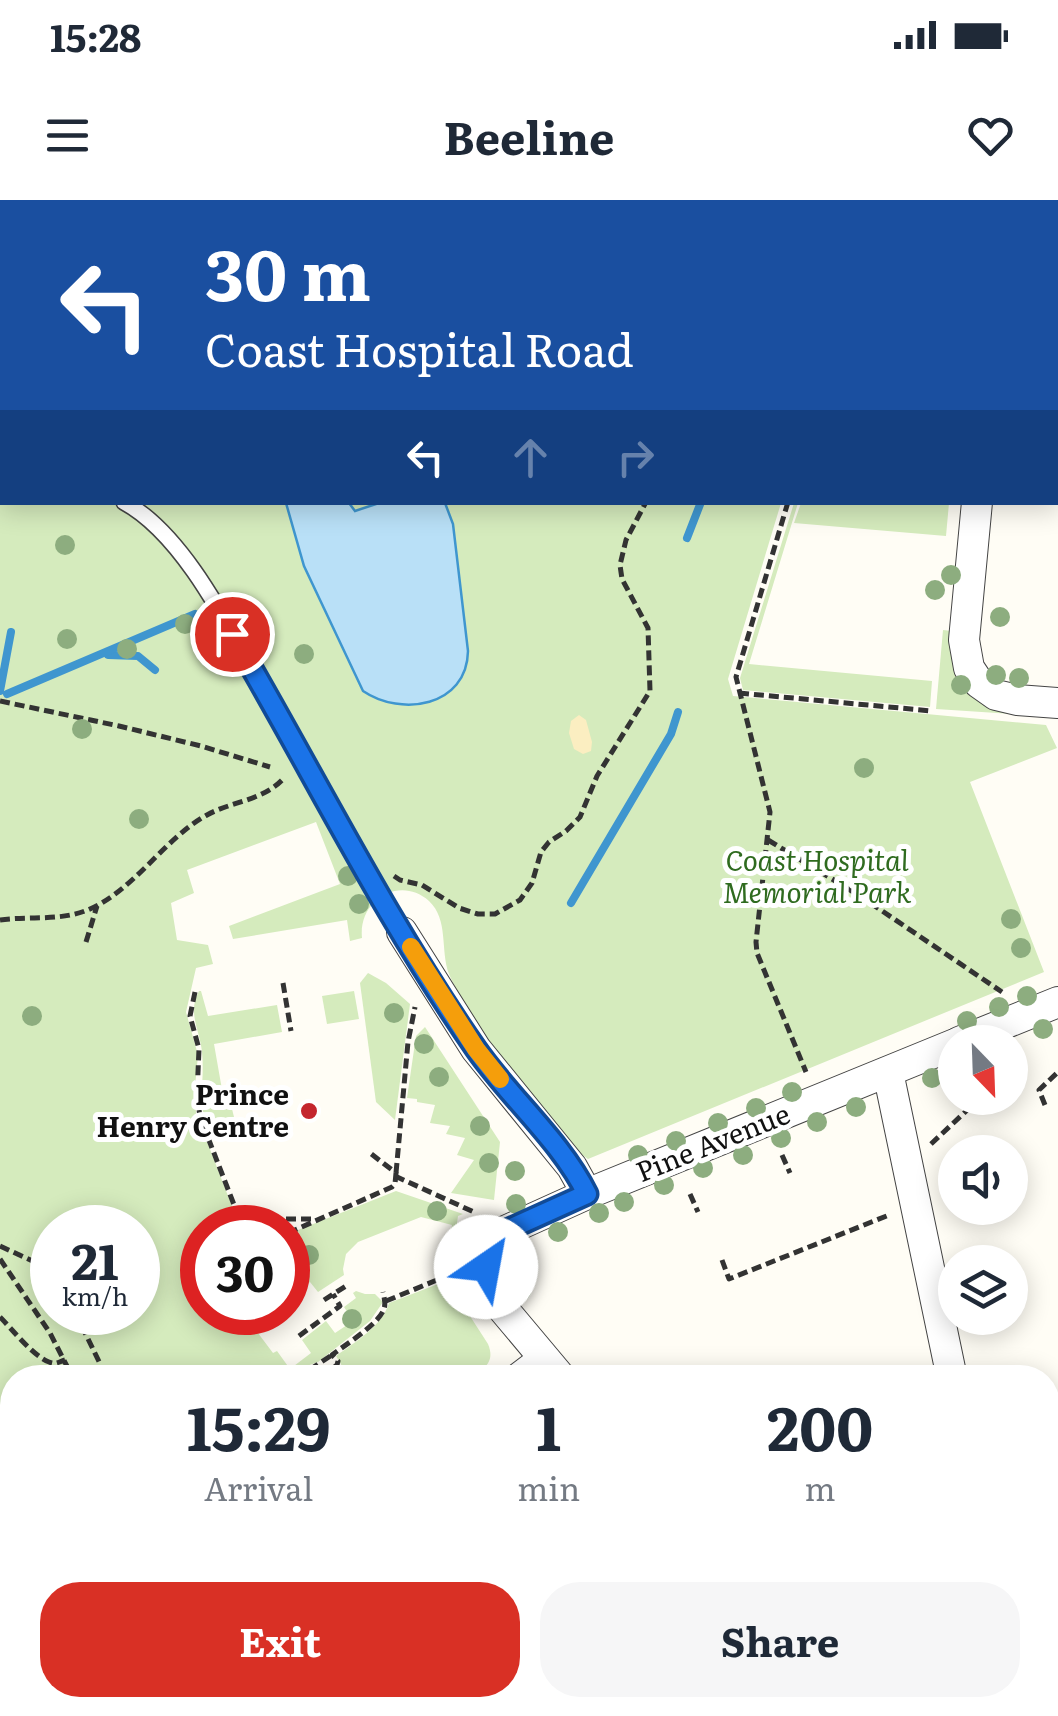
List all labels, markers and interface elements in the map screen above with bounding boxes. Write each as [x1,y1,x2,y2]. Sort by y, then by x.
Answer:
text: 15:28 [50,7,142,64]
text: Beeline [444,102,614,169]
icon: menu [40,108,95,163]
icon: heart [963,108,1018,163]
text: 30 m [205,219,371,323]
icon: left [40,240,170,370]
text: Coast Hospital Road [205,314,634,381]
icon: left [398,430,453,485]
icon: ahead [503,430,558,485]
icon: right [608,430,663,485]
pin [190,592,275,677]
icon: arrive [205,607,260,662]
park label: Coast Hospital Memorial Park [723,838,912,912]
north arrow [938,1025,1028,1115]
map controls [938,1025,1028,1335]
place label: Prince Henry Centre [96,1072,289,1146]
street label: Pine Avenue [629,1091,796,1191]
marker: Prince Henry Centre [298,1100,320,1122]
button: sound [938,1135,1028,1225]
speed limit sign: 30 [180,1205,310,1335]
position arrow [434,1215,538,1319]
text: 21 [71,1221,119,1295]
button: layers [938,1245,1028,1335]
text: km/h [62,1277,128,1314]
text: 15:29 [187,1380,331,1469]
text: 1 [536,1380,561,1469]
text: 200 [767,1380,873,1469]
text: Arrival [204,1463,313,1511]
text: min [517,1463,580,1511]
text: m [805,1463,836,1511]
button: Exit [40,1582,520,1697]
button: Share [540,1582,1020,1697]

